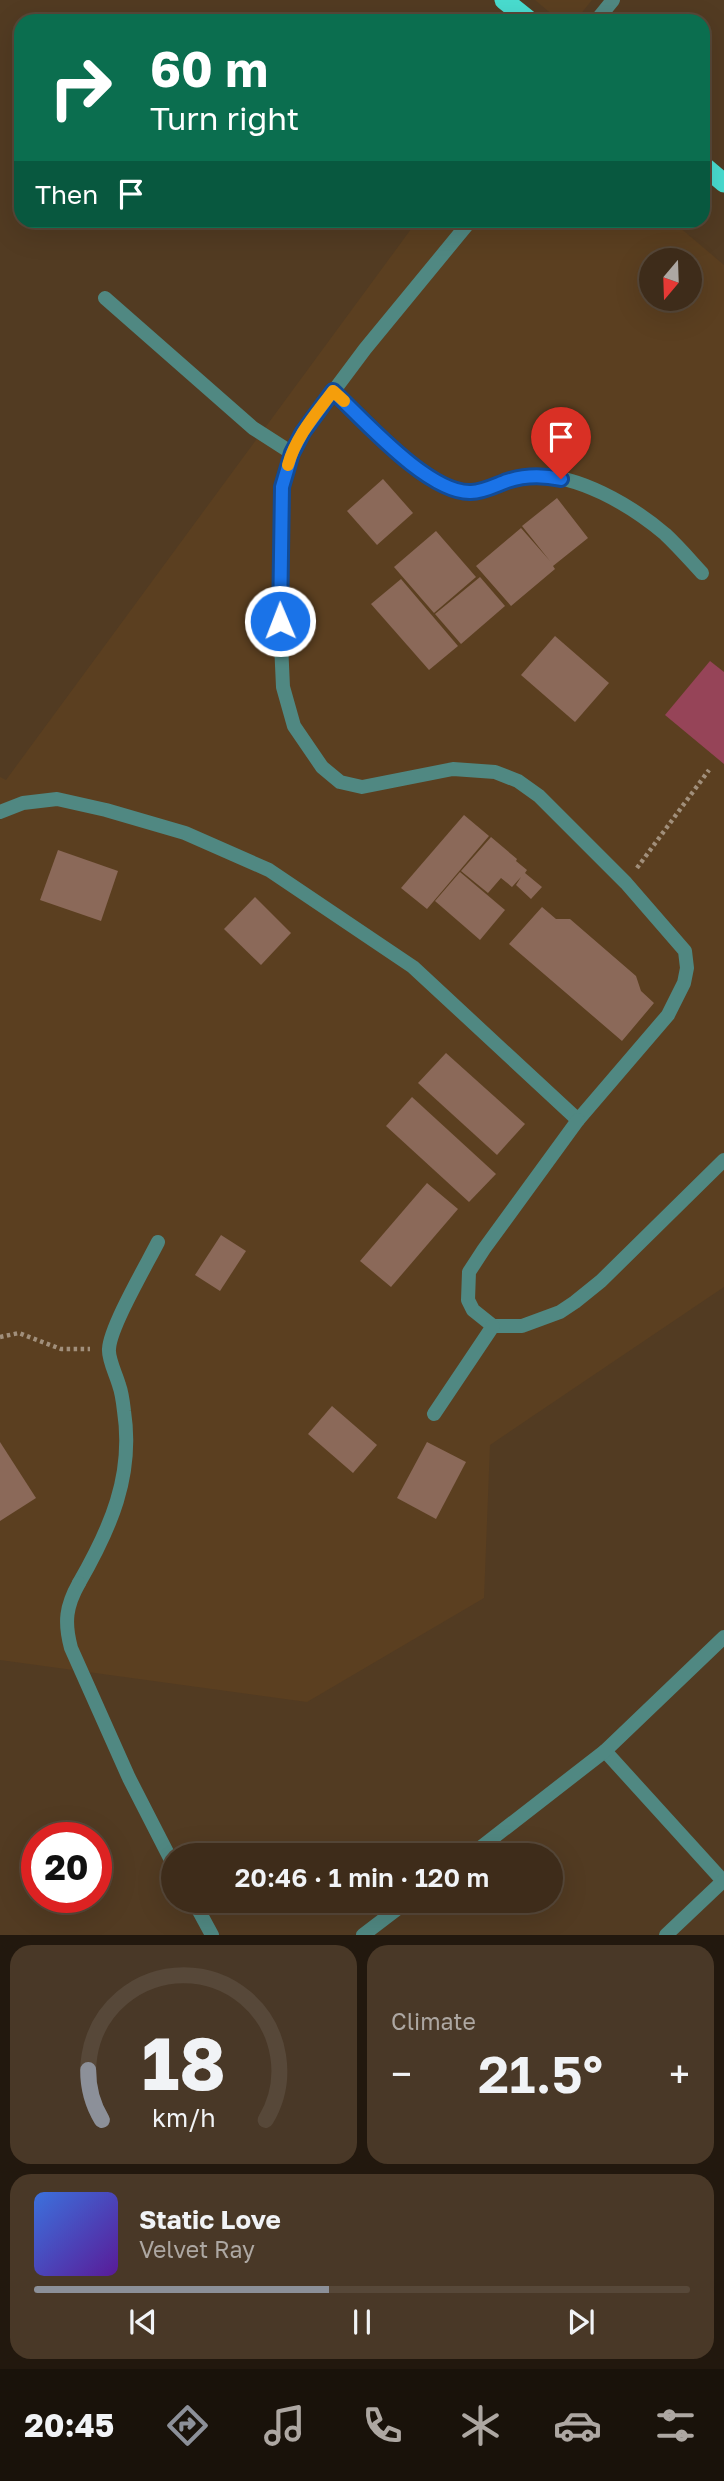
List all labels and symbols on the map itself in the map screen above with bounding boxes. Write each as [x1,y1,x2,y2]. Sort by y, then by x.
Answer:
north arrow [639,248,702,312]
pin [531,407,591,479]
position arrow [243,584,317,658]
speed limit sign: 20 [21,1822,112,1913]

